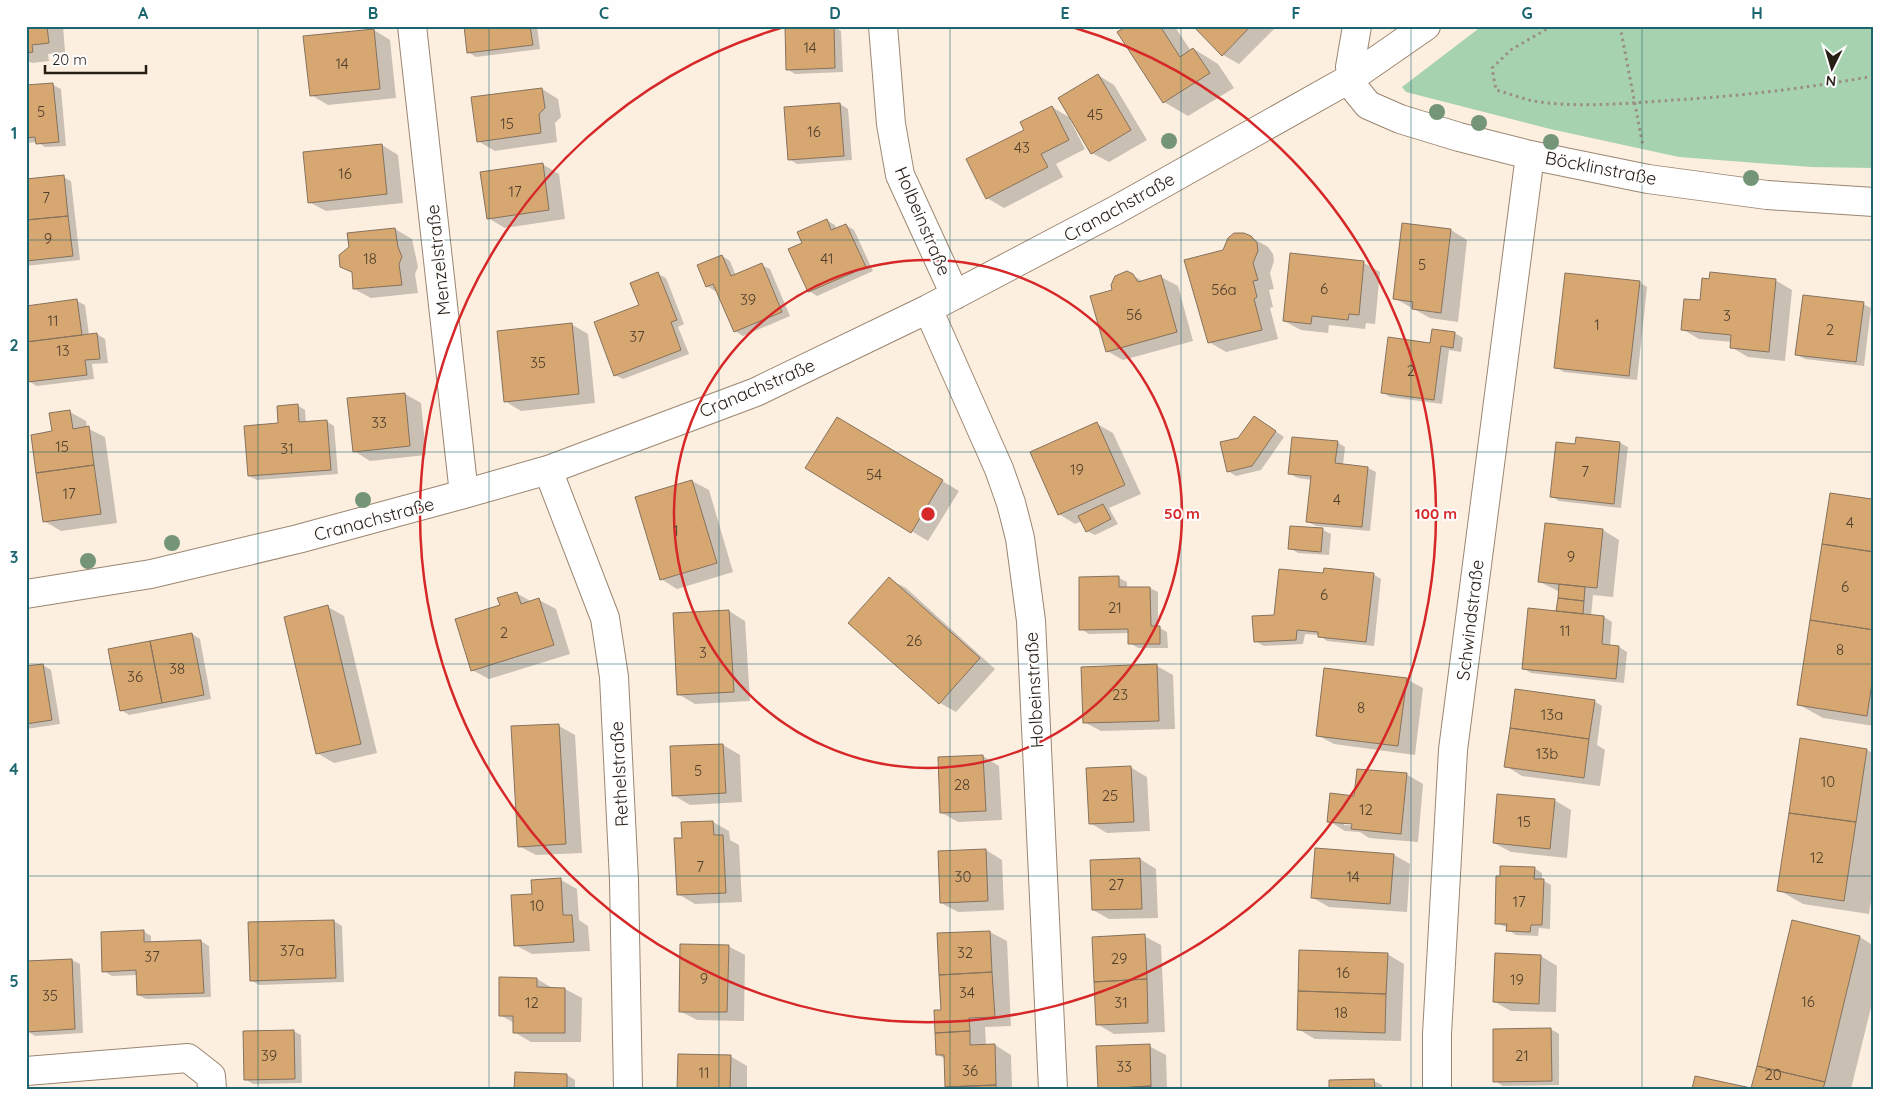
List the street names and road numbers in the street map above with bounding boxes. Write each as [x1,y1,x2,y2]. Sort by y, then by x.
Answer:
street label: Böcklinstraße [1543,146,1659,190]
street label: Holbeinstraße [890,163,956,279]
street label: Cranachstraße [1059,167,1179,247]
street label: Menzelstraße [421,203,455,317]
street label: Cranachstraße [696,353,818,423]
street label: Cranachstraße [311,492,437,546]
street label: Schwindstraße [1451,558,1489,682]
street label: Holbeinstraße [1019,631,1049,749]
street label: Rethelstraße [605,720,633,828]

